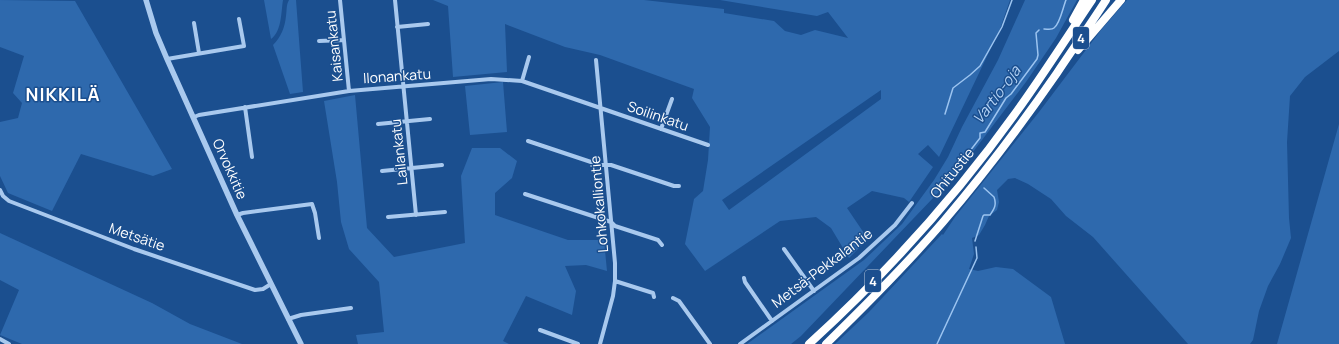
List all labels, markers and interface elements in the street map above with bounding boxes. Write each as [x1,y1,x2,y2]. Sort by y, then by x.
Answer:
street label: Kaisankatu [320,10,347,83]
road number: 4 [1073,27,1089,49]
water label: Vartio-oja [968,61,1026,128]
street label: Ilonankatu [362,64,431,87]
district label: NIKKILÄ [26,82,101,106]
street label: Soilinkatu [625,96,691,135]
street label: Lailankatu [386,118,411,186]
street label: Orvokkitie [209,135,252,202]
street label: Ohitustie [925,143,978,202]
street label: Lohkokalliontie [585,155,612,253]
street label: Metsätie [107,218,168,255]
street label: Metsä-Pekkalantie [768,224,876,312]
road number: 4 [865,270,881,292]

